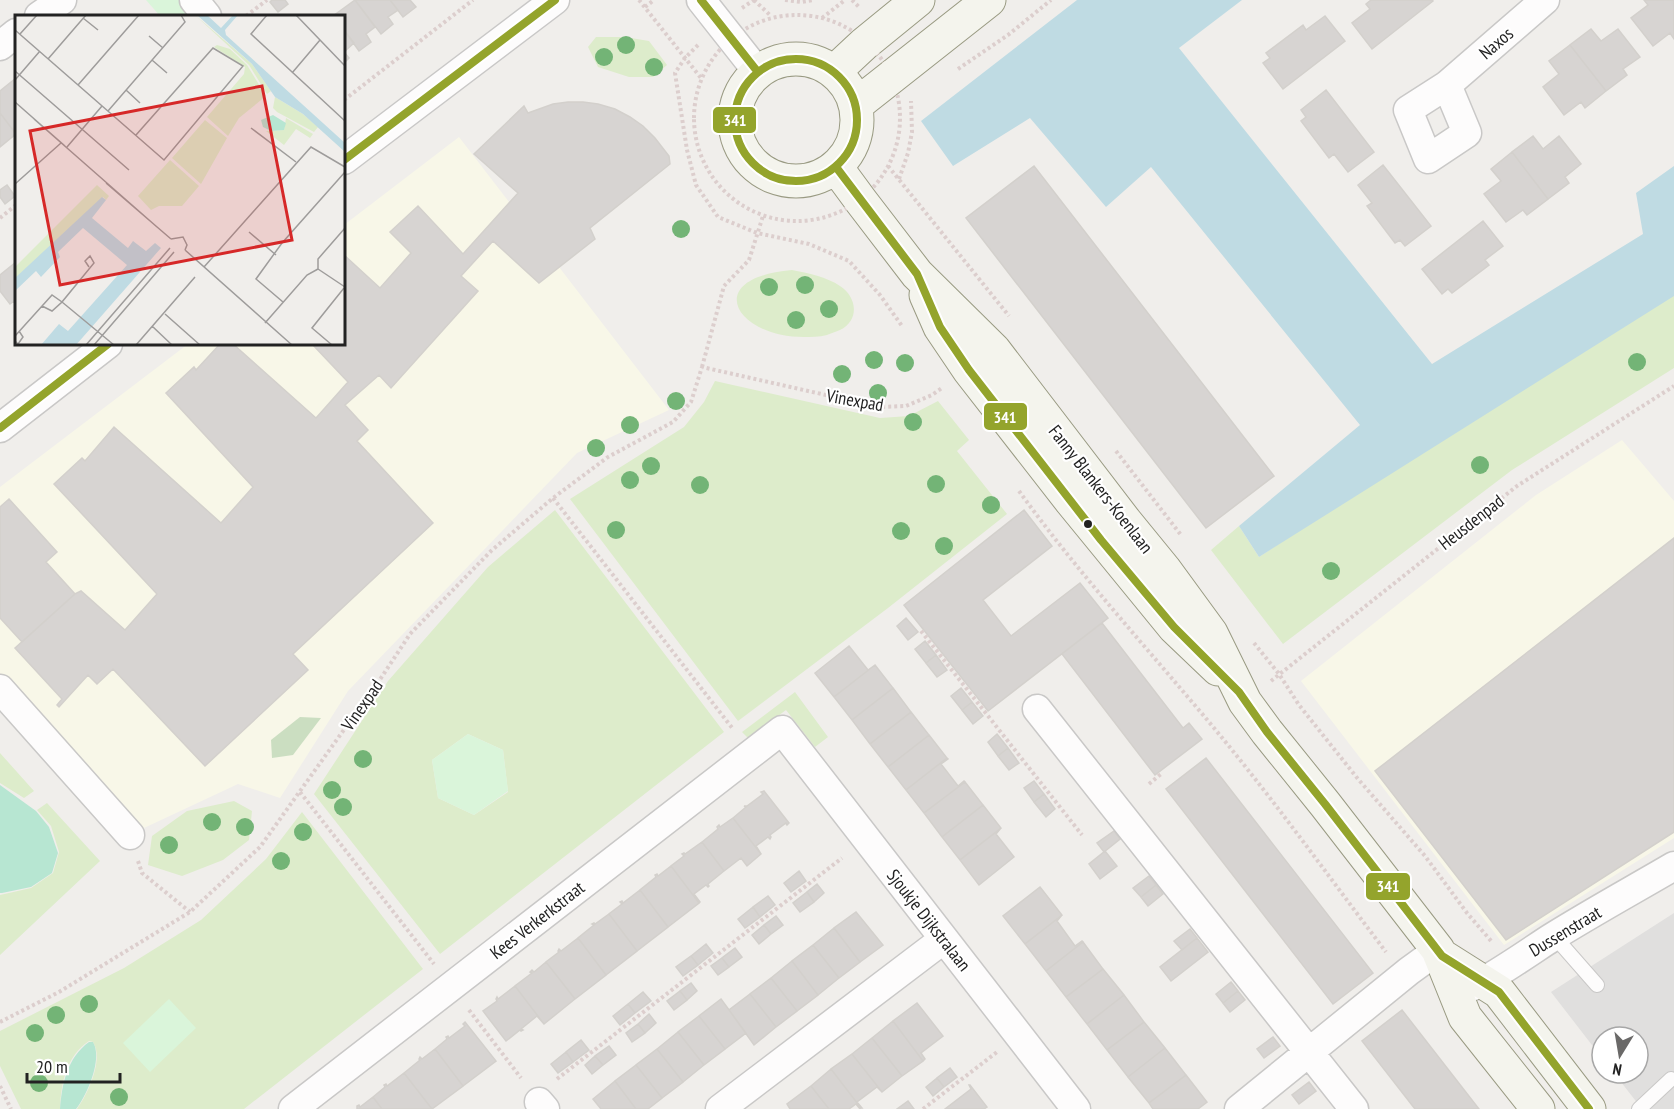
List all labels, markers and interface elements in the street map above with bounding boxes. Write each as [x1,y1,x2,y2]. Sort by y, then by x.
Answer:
inset map [15,15,345,345]
street label: Naxos [1474,22,1518,64]
line badge: 341 [712,106,757,134]
text: 341 [724,110,746,130]
street label: Vinexpad [824,384,885,416]
line badge: 341 [983,402,1028,431]
text: 341 [994,407,1016,427]
street label: Fanny Blankers-Koenlaan [1044,420,1158,558]
street label: Heusdenpad [1434,489,1508,555]
unlabelled marker [1082,518,1094,530]
street label: Vinexpad [336,675,388,736]
street label: Sjoukje Dijkstralaan [882,864,976,976]
line badge: 341 [1365,872,1411,901]
street label: Kees Verkerkstraat [485,876,589,964]
text: 341 [1377,876,1399,896]
street label: Dussenstraat [1525,900,1605,961]
north arrow [1590,1025,1650,1085]
scale bar [27,1046,120,1084]
text: 20 m [36,1055,68,1078]
text: N [1611,1059,1623,1080]

